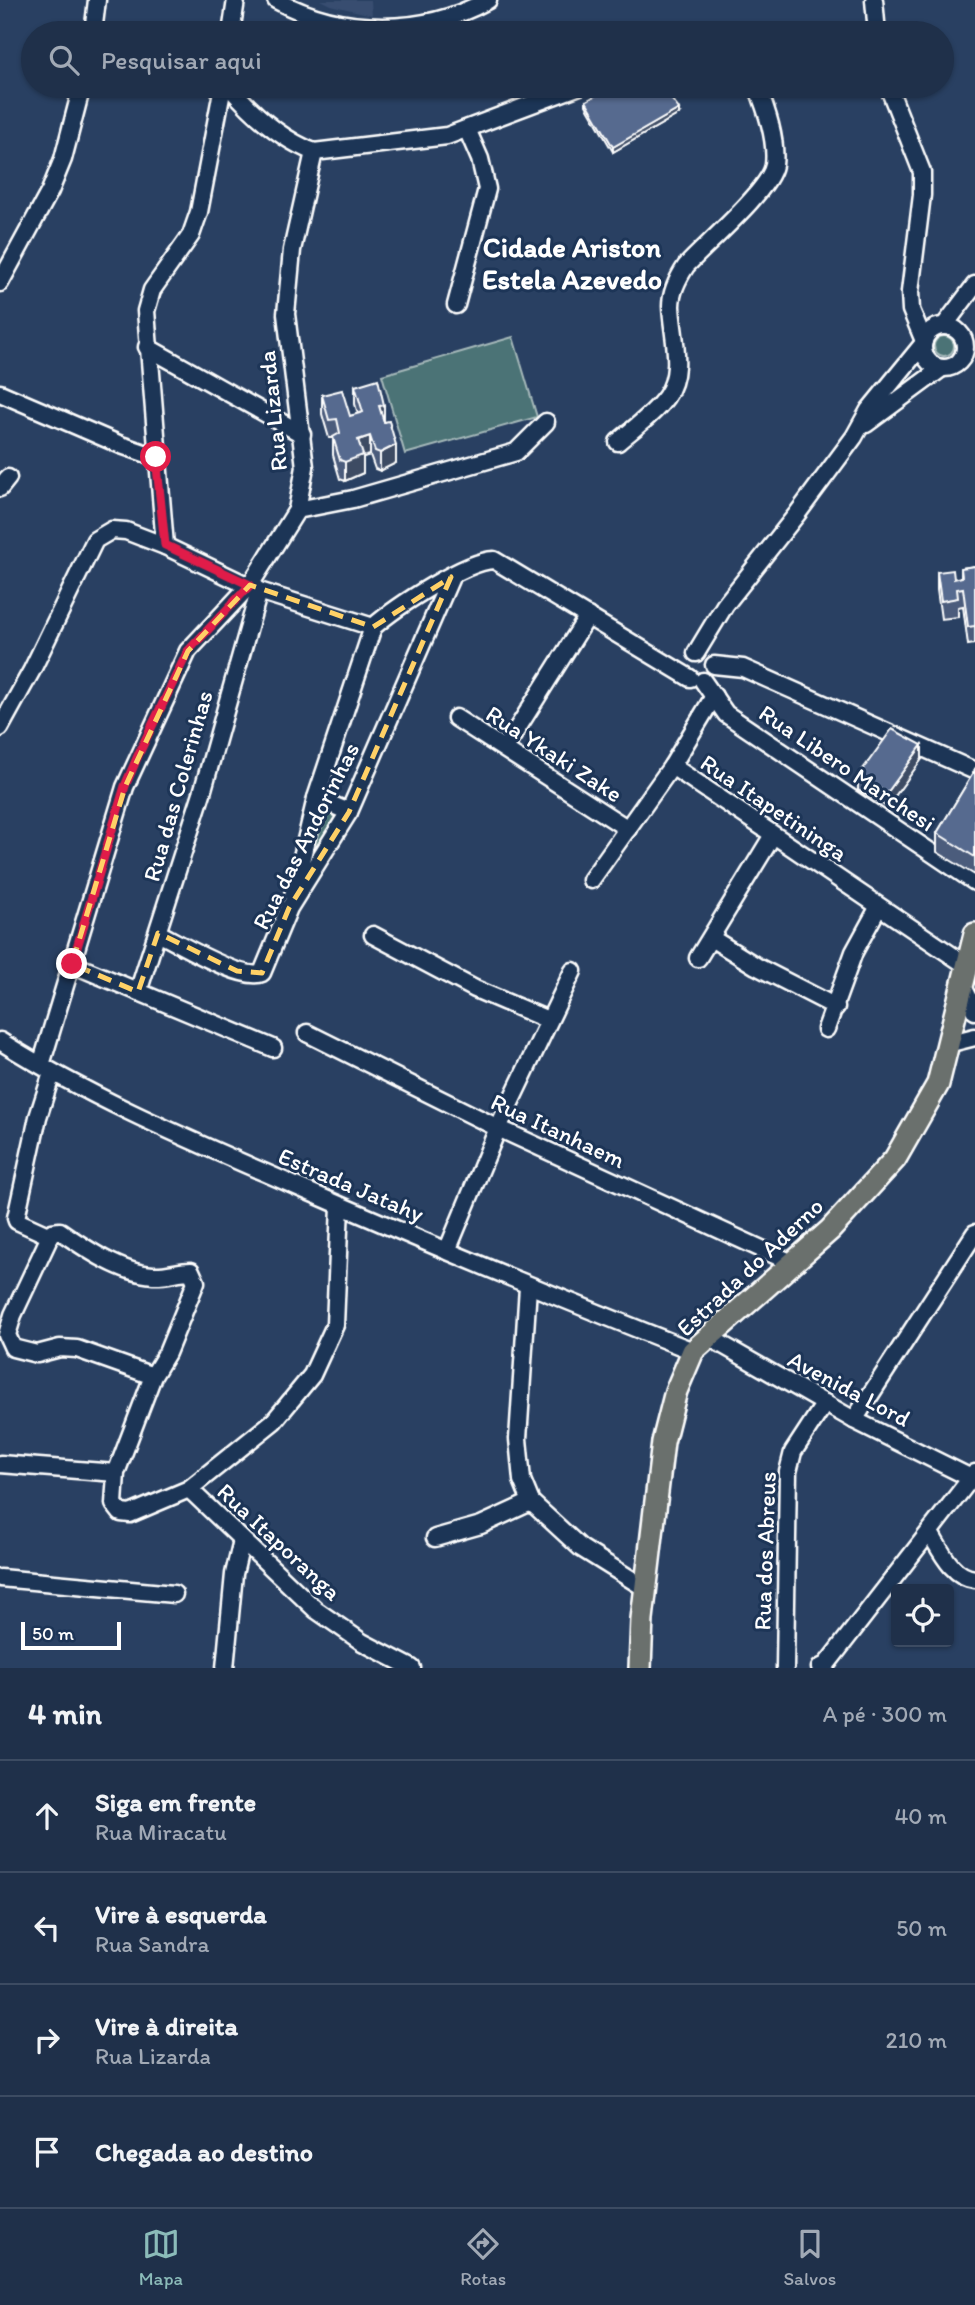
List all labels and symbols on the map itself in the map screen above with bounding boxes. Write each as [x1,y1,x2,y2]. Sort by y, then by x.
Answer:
district label: Cidade Ariston Estela Azevedo [482,230,662,296]
street label: Rua Lizarda [252,349,293,473]
route start [140,441,171,472]
street label: Rua das Colerinhas [136,687,219,885]
street label: Rua Libero Marchesi [754,698,941,837]
street label: Rua Ykaki Zake [481,699,628,808]
street label: Rua das Andorinhas [246,737,365,934]
street label: Rua Itapetininga [695,748,854,868]
route end [56,948,87,979]
street label: Rua Itanhaem [486,1087,630,1174]
street label: Estrada Jatahy [274,1141,428,1228]
street label: Estrada do Aderno [670,1191,829,1342]
street label: Avenida Lord [783,1344,915,1433]
street label: Rua dos Abreus [747,1471,782,1631]
street label: Rua Itaporanga [211,1477,348,1607]
scale bar [21,1619,121,1651]

